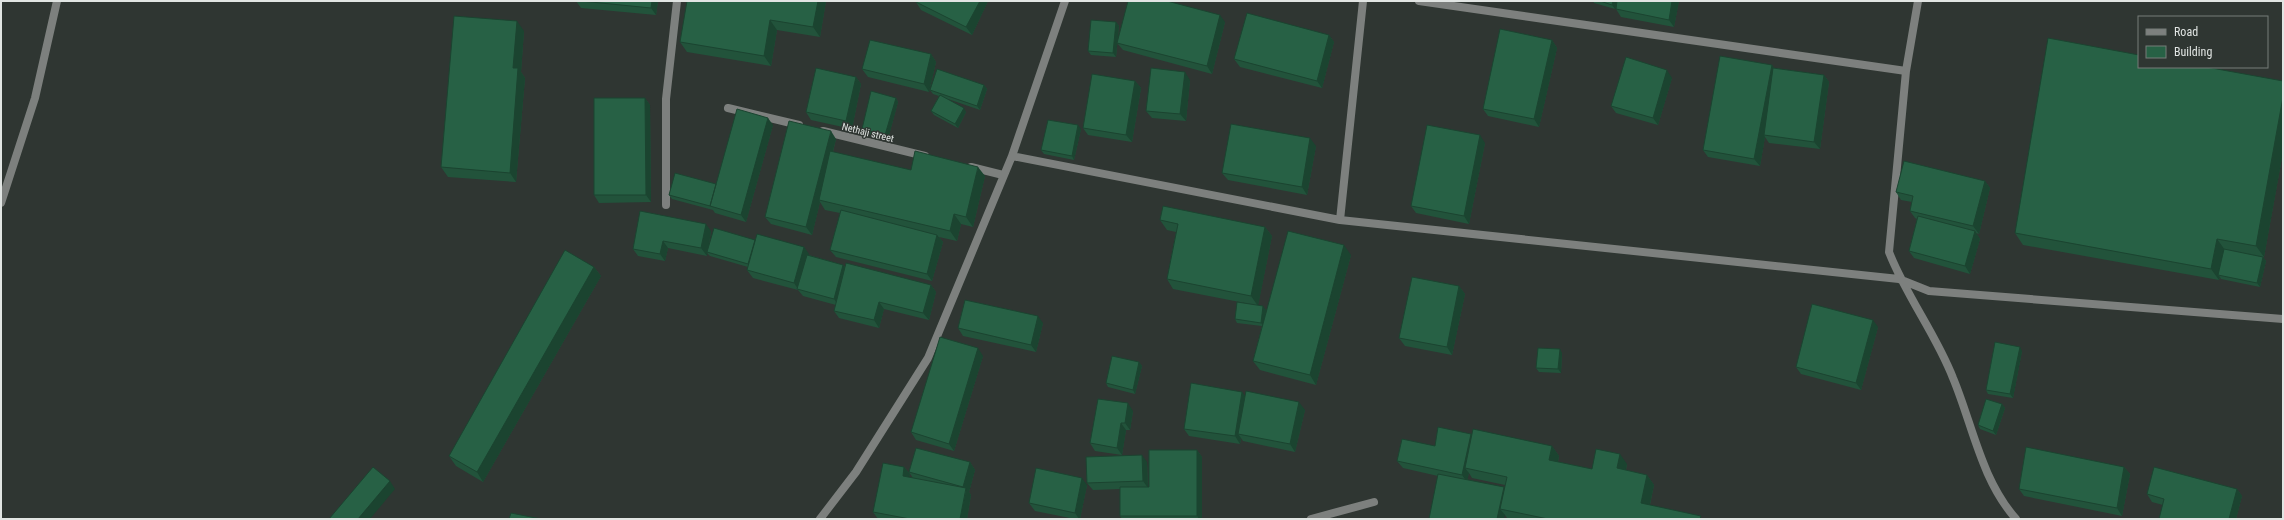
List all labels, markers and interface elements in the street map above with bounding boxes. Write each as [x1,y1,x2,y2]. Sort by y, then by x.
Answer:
legend [2138,16,2268,68]
text: Road [2174,25,2198,39]
text: Building [2174,45,2212,59]
street label: Nethaji street [841,121,895,144]

